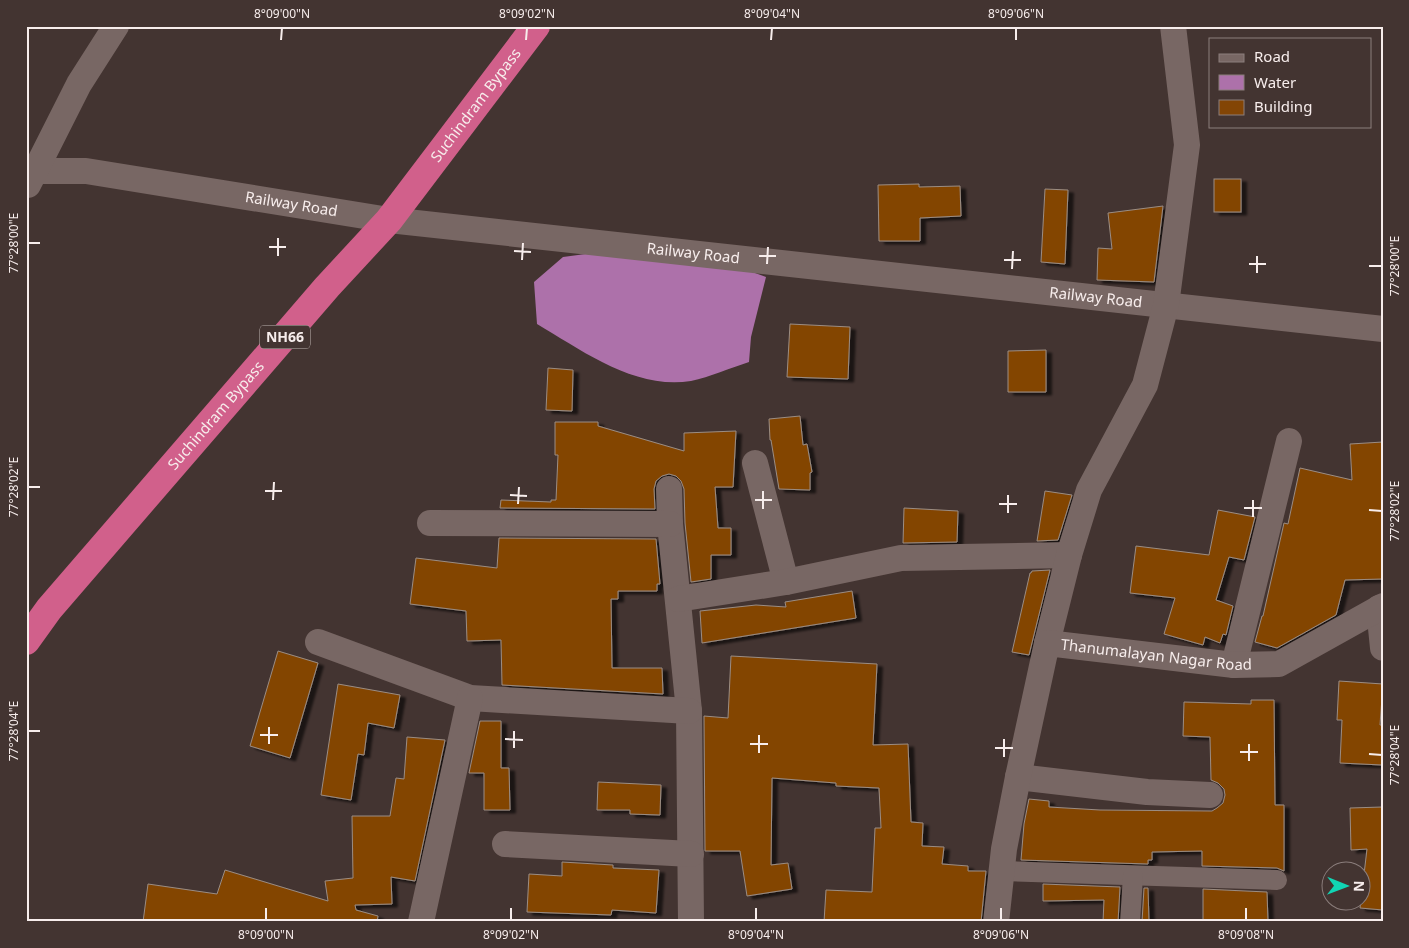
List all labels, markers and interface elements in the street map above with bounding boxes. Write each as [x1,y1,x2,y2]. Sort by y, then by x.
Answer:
text: 8°09'00"N [254,5,310,22]
text: 8°09'02"N [499,5,555,22]
text: 8°09'04"N [744,5,800,22]
text: 8°09'06"N [988,5,1044,22]
legend [1209,38,1372,128]
street label: Suchindram Bypass [425,44,525,166]
text: Road [1254,46,1290,66]
text: Water [1254,72,1296,92]
text: Building [1254,96,1312,116]
street label: Railway Road [244,186,339,221]
text: 77°28'00"E [5,213,22,273]
text: 77°28'00"E [1386,236,1403,296]
street label: Railway Road [646,237,741,267]
street label: Railway Road [1048,281,1143,312]
road number: NH66 [260,326,310,348]
street label: Suchindram Bypass [163,356,268,474]
text: 77°28'02"E [5,457,22,517]
text: 77°28'02"E [1386,481,1403,541]
street label: Thanumalayan Nagar Road [1060,634,1252,674]
text: 77°28'04"E [5,701,22,761]
text: 77°28'04"E [1386,725,1403,785]
north arrow [1322,860,1372,910]
text: N [1350,880,1369,892]
text: 8°09'00"N [238,926,294,943]
text: 8°09'02"N [483,926,539,943]
text: 8°09'04"N [728,926,784,943]
text: 8°09'06"N [973,926,1029,943]
text: 8°09'08"N [1218,926,1274,943]

